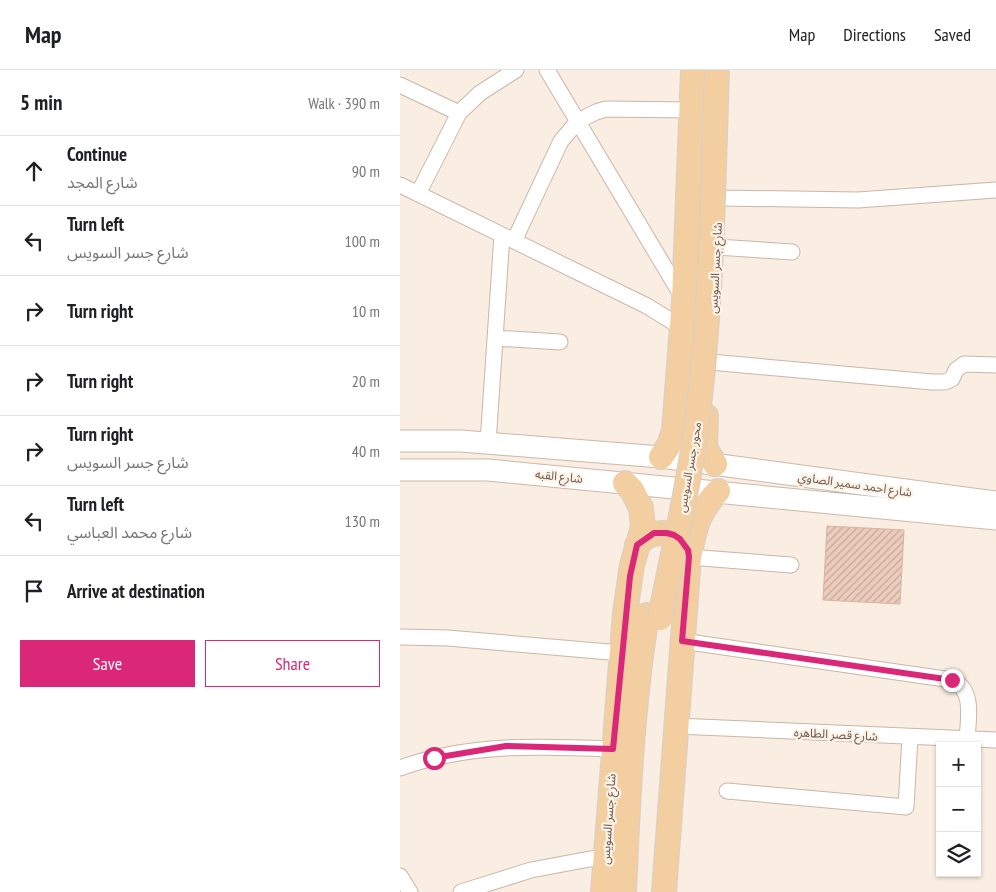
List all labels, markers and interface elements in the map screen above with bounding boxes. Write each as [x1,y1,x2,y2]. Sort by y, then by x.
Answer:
text: Map [25,19,62,50]
text: Map [789,23,815,46]
text: Directions [843,23,906,46]
text: Saved [934,23,971,46]
text: 5 min [20,89,62,116]
text: Walk · 390 m [308,93,380,113]
text: Continue [67,142,127,166]
icon: ahead [20,157,48,185]
text: 90 m [352,161,380,181]
text: شارع المجد [67,172,138,192]
text: Turn left [67,212,124,236]
street label: شارع جسر السويس [705,222,727,314]
icon: left [20,227,48,255]
text: 100 m [345,231,380,251]
text: شارع جسر السويس [67,242,189,262]
icon: right [20,297,48,325]
text: Turn right [67,299,133,323]
text: 10 m [352,301,380,321]
icon: right [20,367,48,395]
text: Turn right [67,369,133,393]
text: 20 m [352,371,380,391]
street label: محور جسر السويس [674,421,704,514]
text: Turn right [67,422,133,446]
icon: right [20,437,48,465]
text: 40 m [352,441,380,461]
text: شارع جسر السويس [67,452,189,472]
street label: شارع القبه [534,466,584,488]
street label: شارع احمد سمير الصاوي [797,469,913,502]
text: Turn left [67,492,124,516]
icon: left [20,507,48,535]
text: 130 m [345,511,380,531]
text: شارع محمد العباسي [67,522,192,542]
icon: arrive [20,577,48,605]
text: Arrive at destination [67,579,205,603]
button: Save [20,640,195,687]
button: Share [205,640,380,687]
route end [941,669,964,692]
street label: شارع قصر الطاهره [794,724,878,746]
map controls [936,742,981,877]
button: + [936,742,981,787]
route start [423,747,446,770]
street label: شارع جسر السويس [597,773,621,865]
button: − [936,787,981,832]
button: layers [936,832,981,877]

